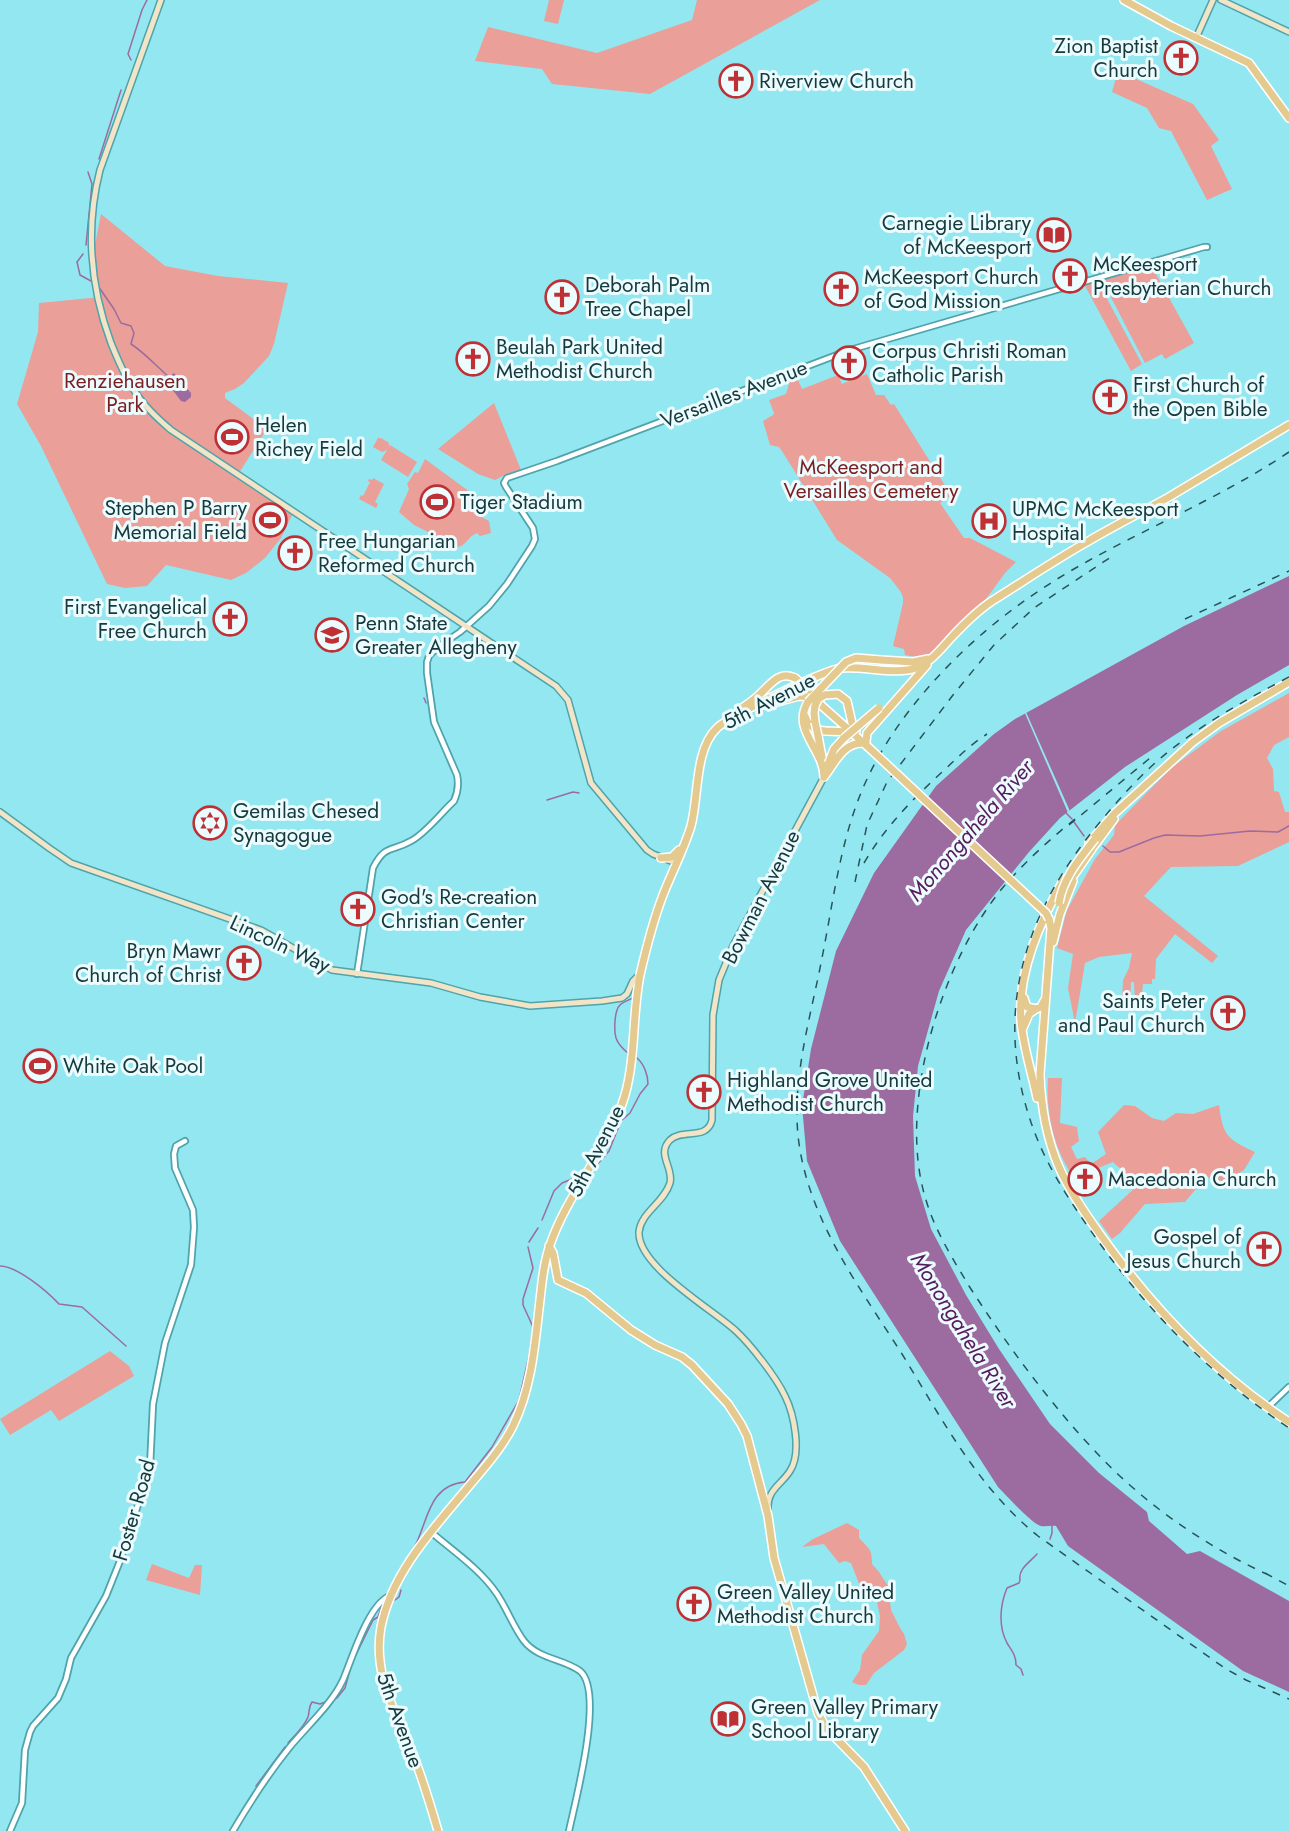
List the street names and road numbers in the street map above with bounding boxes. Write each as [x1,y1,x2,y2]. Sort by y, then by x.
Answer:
street label: Versailles Avenue [656,352,812,436]
street label: 5th Avenue [718,665,820,737]
street label: Bowman Avenue [714,825,808,969]
street label: Lincoln Way [225,908,336,981]
street label: 5th Avenue [560,1100,632,1202]
street label: Foster Road [105,1456,163,1564]
street label: 5th Avenue [369,1668,431,1772]

